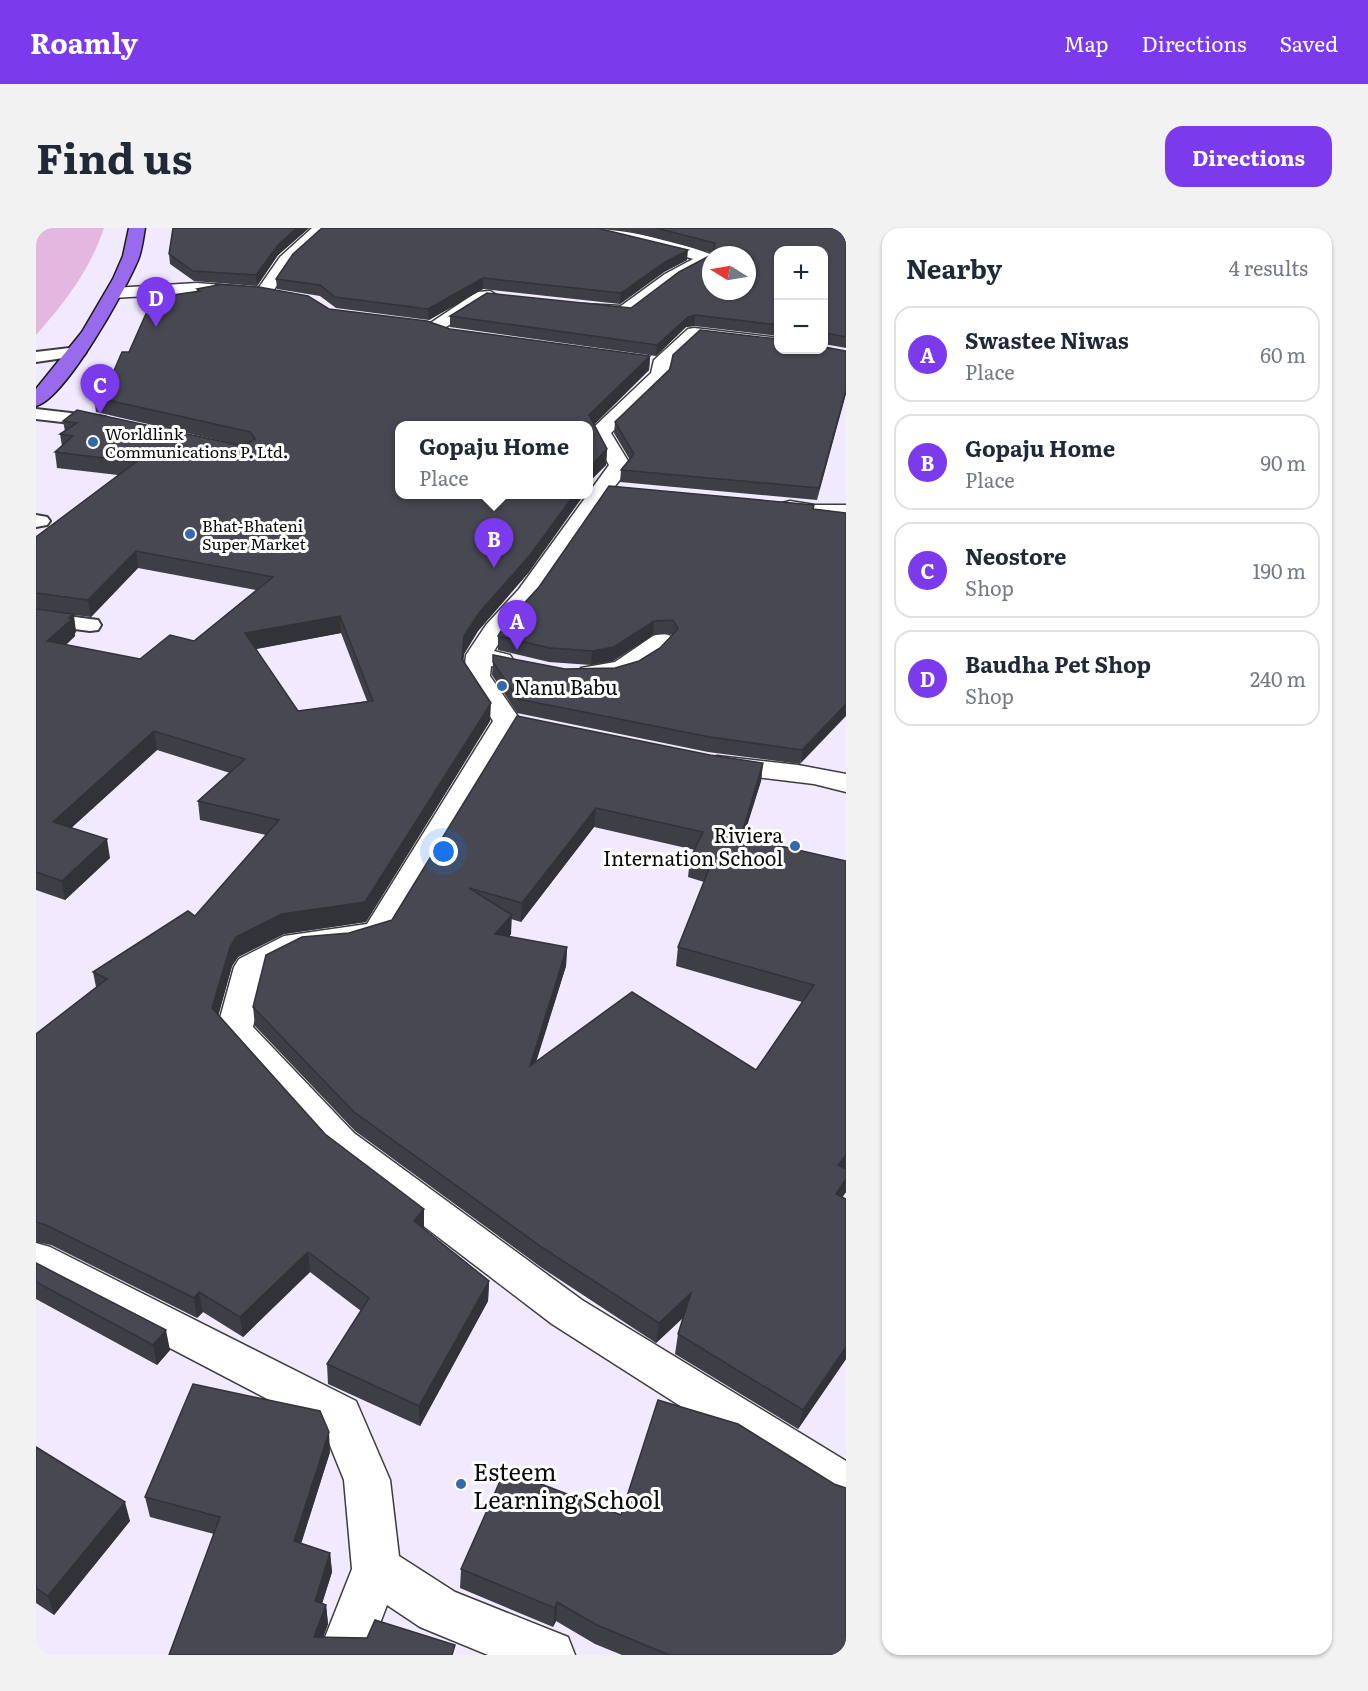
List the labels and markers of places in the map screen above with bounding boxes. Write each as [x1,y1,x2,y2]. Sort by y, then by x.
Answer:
pin: D [136,278,176,327]
pin: C [80,364,120,414]
place label: Worldlink Communications P. Ltd. [105,421,288,463]
marker: Worldlink Communications P. Ltd. [86,435,100,449]
place label: Bhat-Bhateni Super Market [202,513,306,555]
pin: B [474,518,514,568]
marker: Bhat-Bhateni Super Market [183,527,197,541]
pin: A [498,600,536,650]
place label: Nanu Babu [514,671,618,701]
marker: Nanu Babu [495,679,509,693]
place label: Riviera Internation School [603,819,783,872]
marker: Riviera Internation School [788,839,802,853]
place label: Esteem Learning School [473,1453,660,1516]
marker: Esteem Learning School [454,1477,468,1491]

